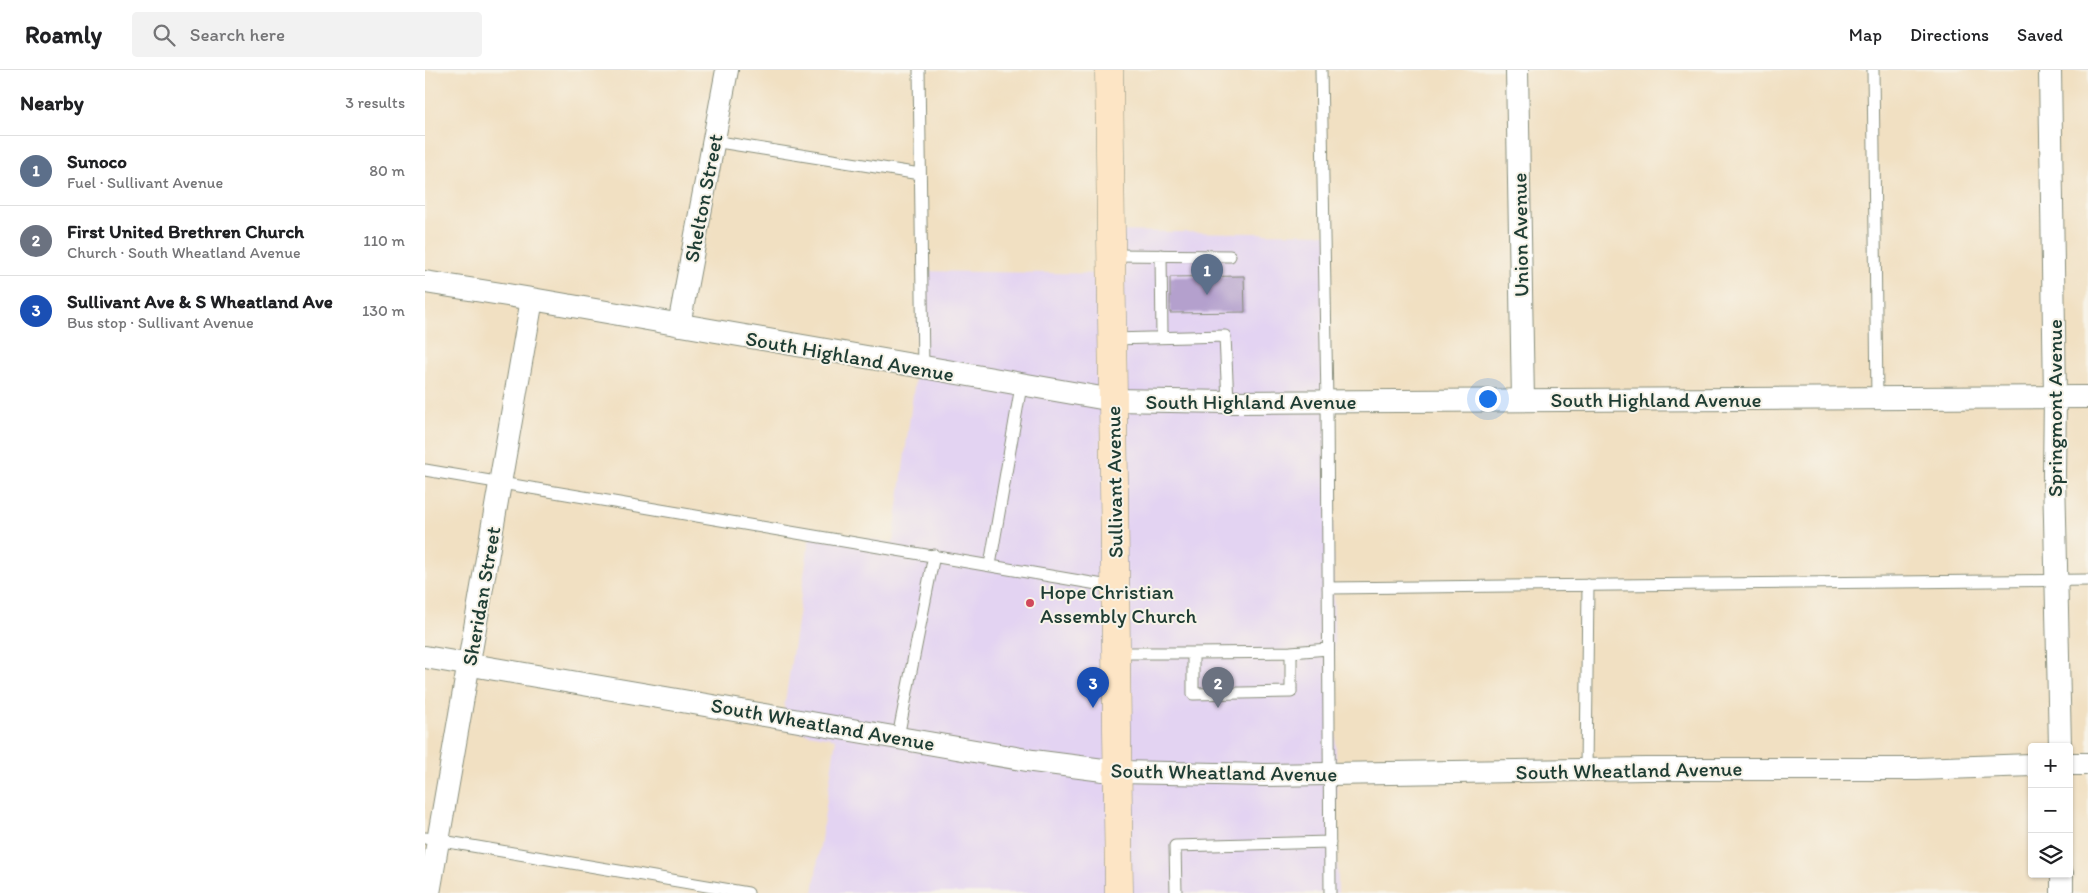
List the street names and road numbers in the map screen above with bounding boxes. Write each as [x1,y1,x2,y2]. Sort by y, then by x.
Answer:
street label: Shelton Street [678,132,728,264]
street label: Union Avenue [1506,173,1534,297]
street label: Springmont Avenue [2042,319,2067,497]
street label: South Highland Avenue [744,325,956,387]
street label: South Highland Avenue [1550,387,1762,412]
street label: South Highland Avenue [1145,389,1357,414]
street label: Sullivant Avenue [1100,406,1128,558]
street label: Sheridan Street [456,524,506,668]
street label: South Wheatland Avenue [709,692,937,756]
street label: South Wheatland Avenue [1515,756,1743,784]
street label: South Wheatland Avenue [1110,758,1338,786]

